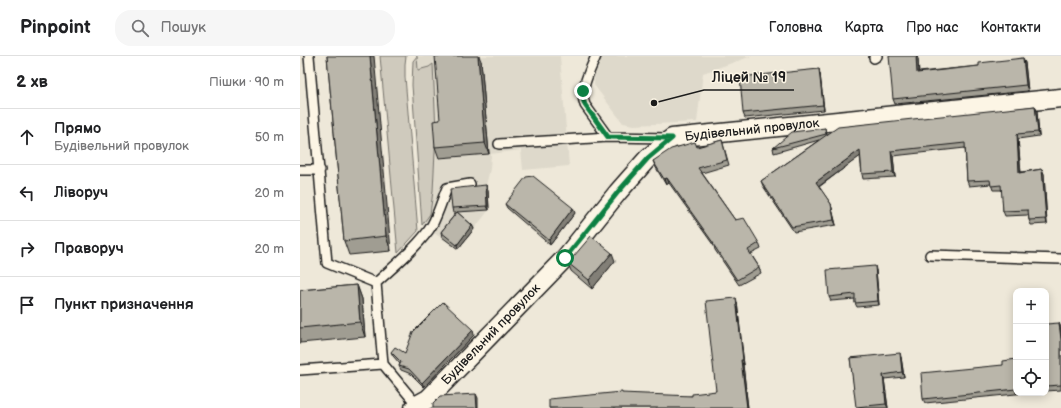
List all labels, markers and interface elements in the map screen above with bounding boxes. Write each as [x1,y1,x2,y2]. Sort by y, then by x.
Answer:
search box [115,10,395,46]
text: Pinpoint [20,16,91,39]
icon: search [129,17,151,39]
text: Пошук [161,18,206,37]
text: Головна [769,19,822,36]
text: Карта [844,19,884,36]
text: Про нас [906,19,958,36]
text: Контакти [980,19,1041,36]
callout: Ліцей № 19 [704,64,794,90]
text: Ліцей № 19 [711,69,786,86]
text: 2 хв [16,72,48,92]
text: Пішки · 90 m [209,74,284,90]
route end [574,82,592,100]
street label: Будівельний провулок [684,115,820,145]
text: Прямо [54,119,101,138]
icon: ahead [16,126,38,148]
text: 50 m [255,129,284,145]
text: Будівельний провулок [54,138,189,154]
icon: left [16,182,38,204]
text: Ліворуч [54,183,108,202]
text: 20 m [254,185,284,201]
icon: right [16,238,38,260]
text: Праворуч [54,239,124,258]
text: 20 m [254,241,284,257]
route start [556,249,574,267]
street label: Будівельний провулок [438,280,544,388]
map controls [1013,288,1049,396]
button: + [1013,288,1049,324]
icon: arrive [16,294,38,316]
text: Пункт призначення [54,295,194,314]
button: − [1013,324,1049,360]
button: locate [1013,360,1049,396]

